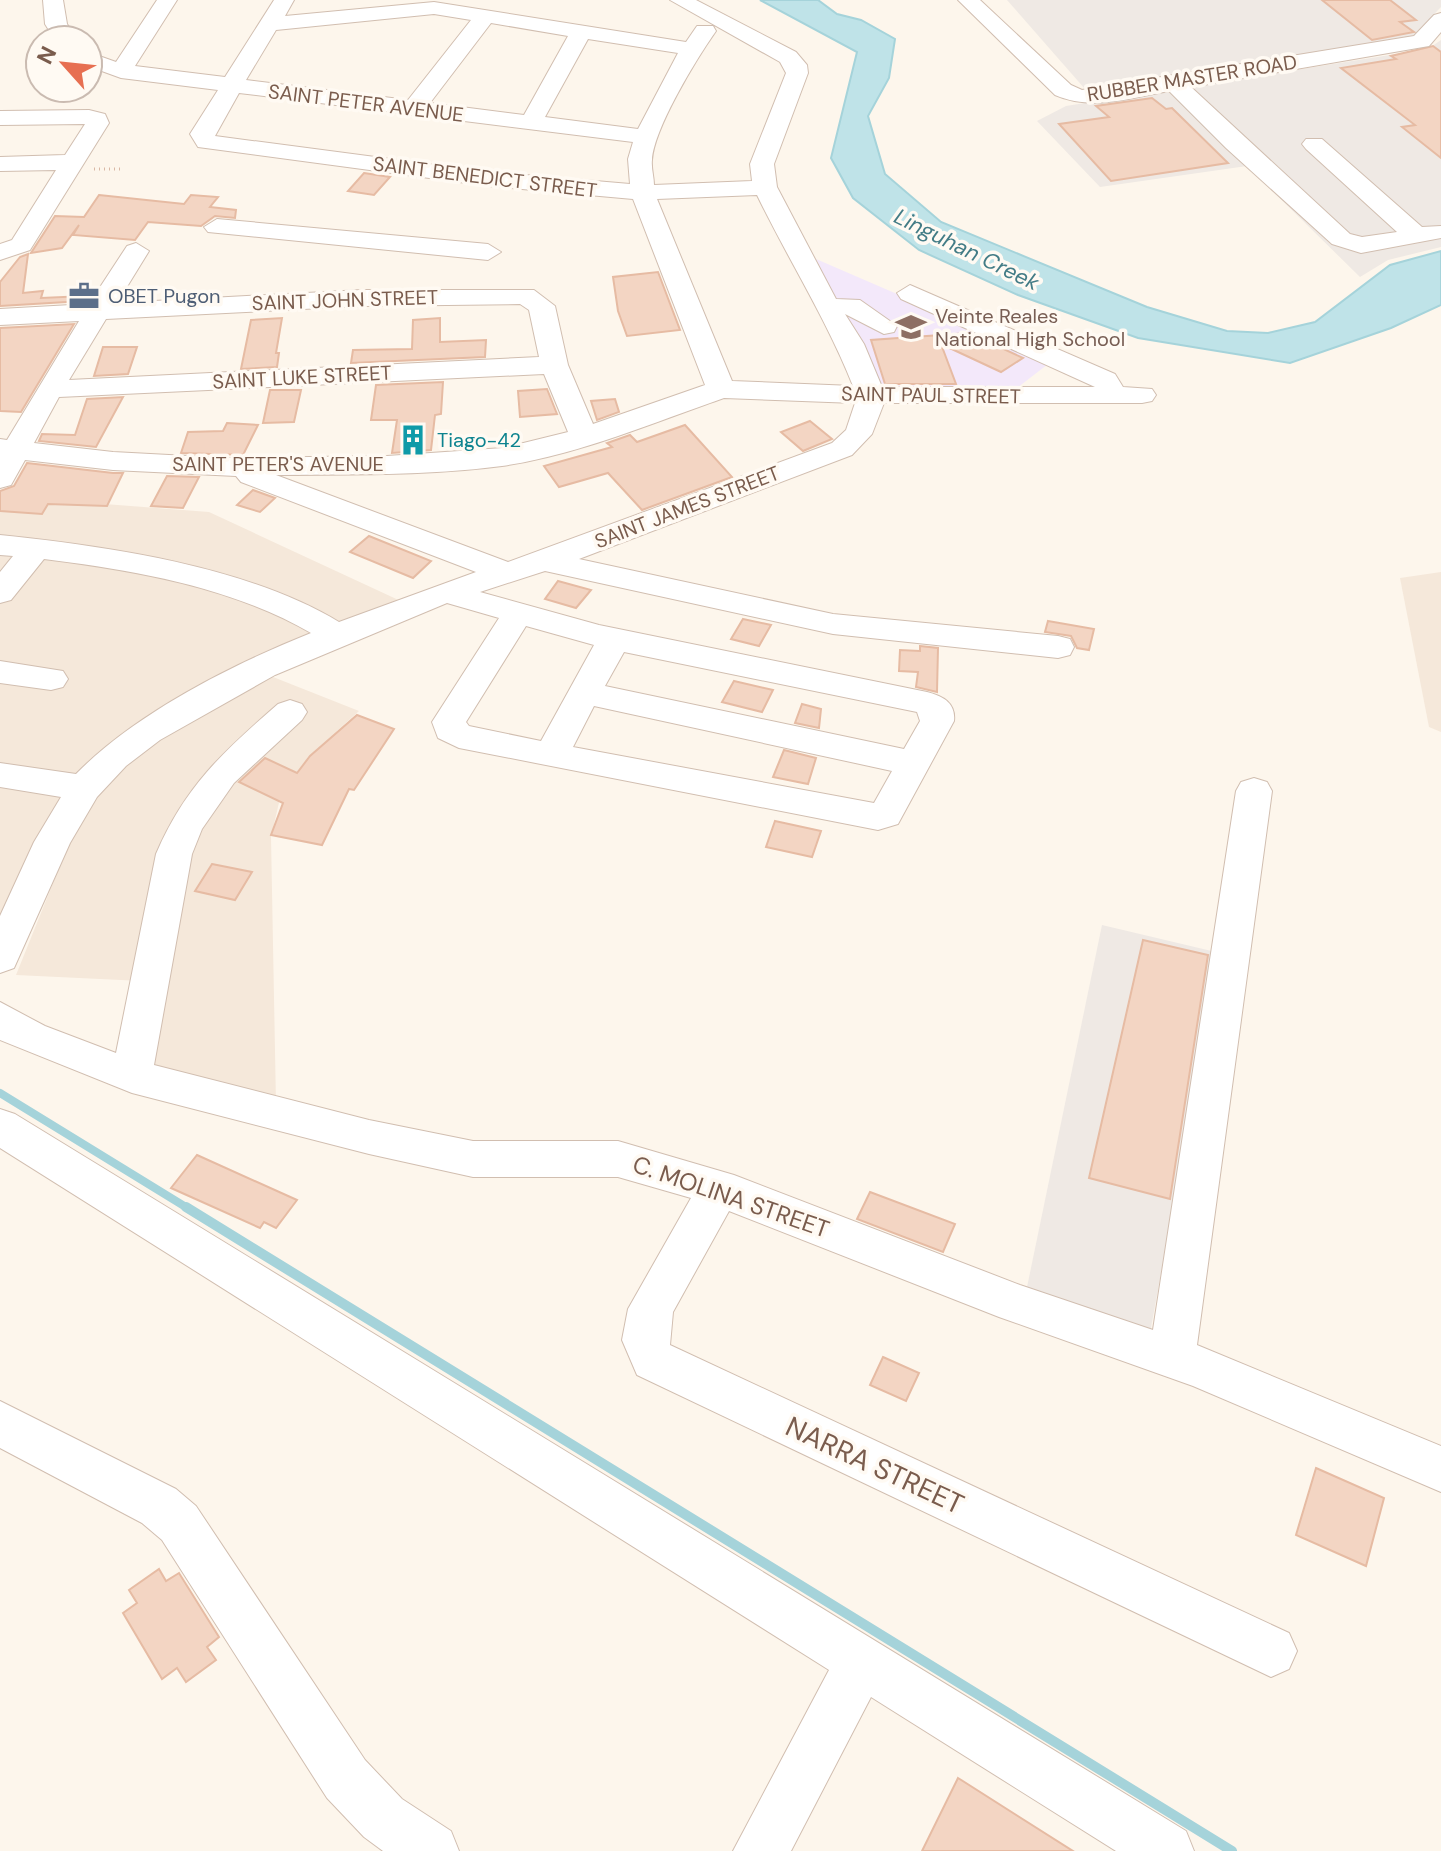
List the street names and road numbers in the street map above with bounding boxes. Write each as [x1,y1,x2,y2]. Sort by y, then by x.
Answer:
street label: RUBBER MASTER ROAD [1085,49,1299,107]
street label: SAINT PETER AVENUE [267,78,465,128]
street label: SAINT BENEDICT STREET [371,150,599,204]
street label: SAINT JOHN STREET [251,284,439,316]
street label: SAINT LUKE STREET [212,359,392,395]
street label: SAINT PAUL STREET [841,380,1021,410]
street label: SAINT PETER'S AVENUE [172,451,384,477]
street label: SAINT JAMES STREET [591,460,783,554]
street label: C. MOLINA STREET [629,1148,834,1245]
street label: NARRA STREET [780,1408,970,1523]

